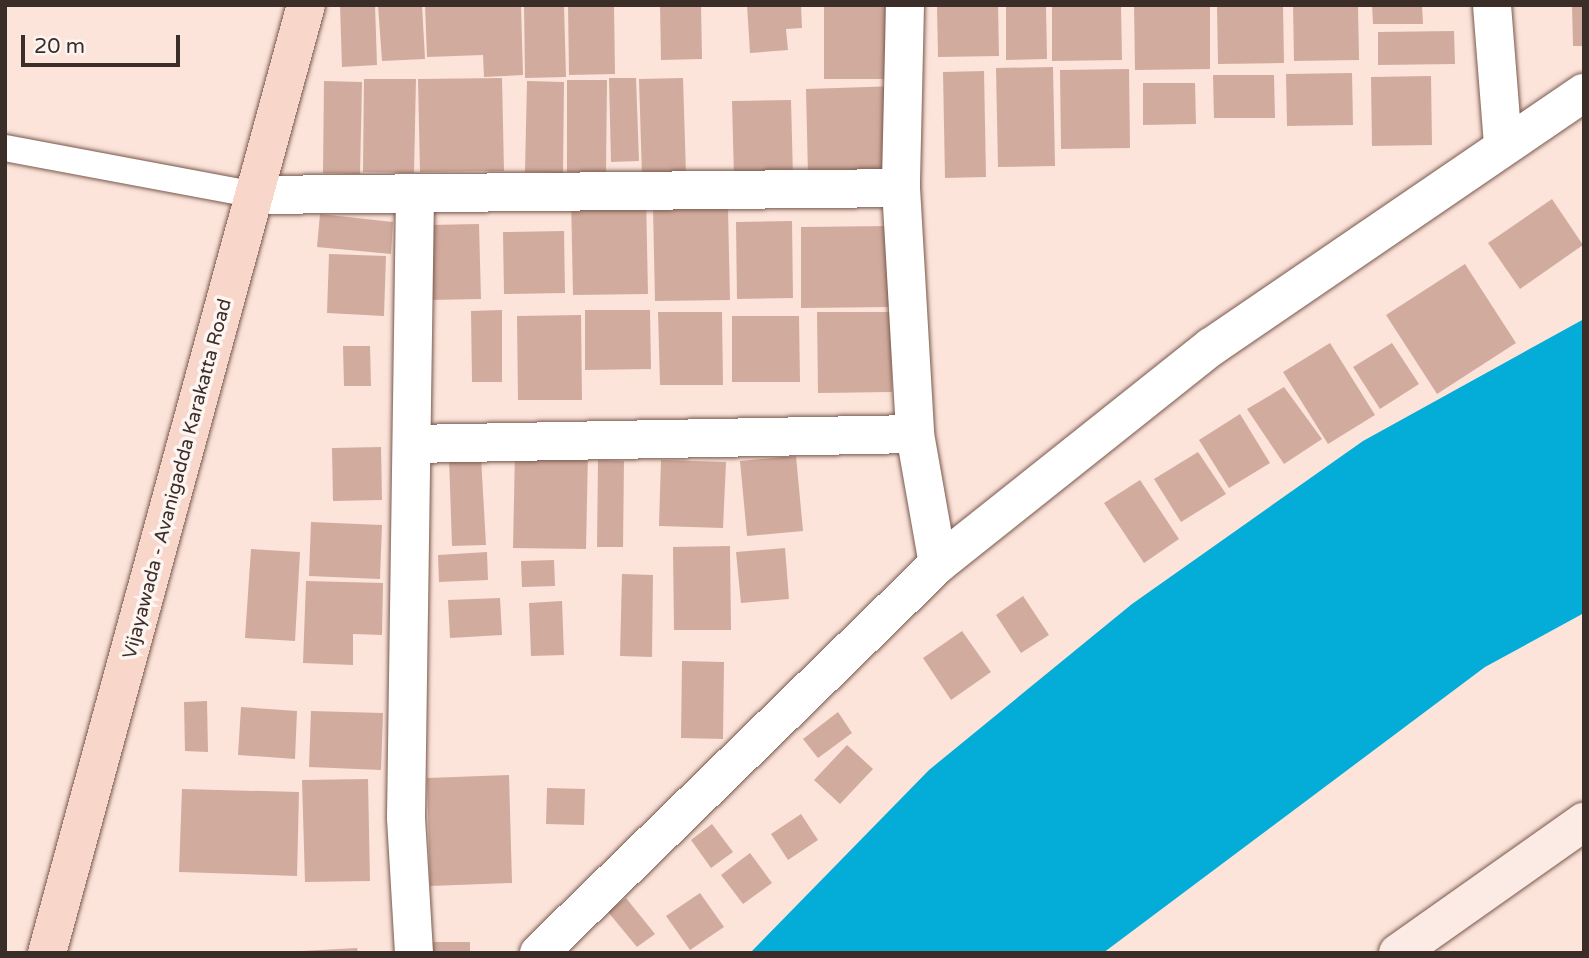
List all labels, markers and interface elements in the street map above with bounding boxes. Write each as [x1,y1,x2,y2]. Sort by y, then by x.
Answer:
scale bar [24,21,184,65]
text: 20 m [34,34,85,59]
street label: Vijayawada - Avanigadda Karakatta Road [119,296,237,662]

